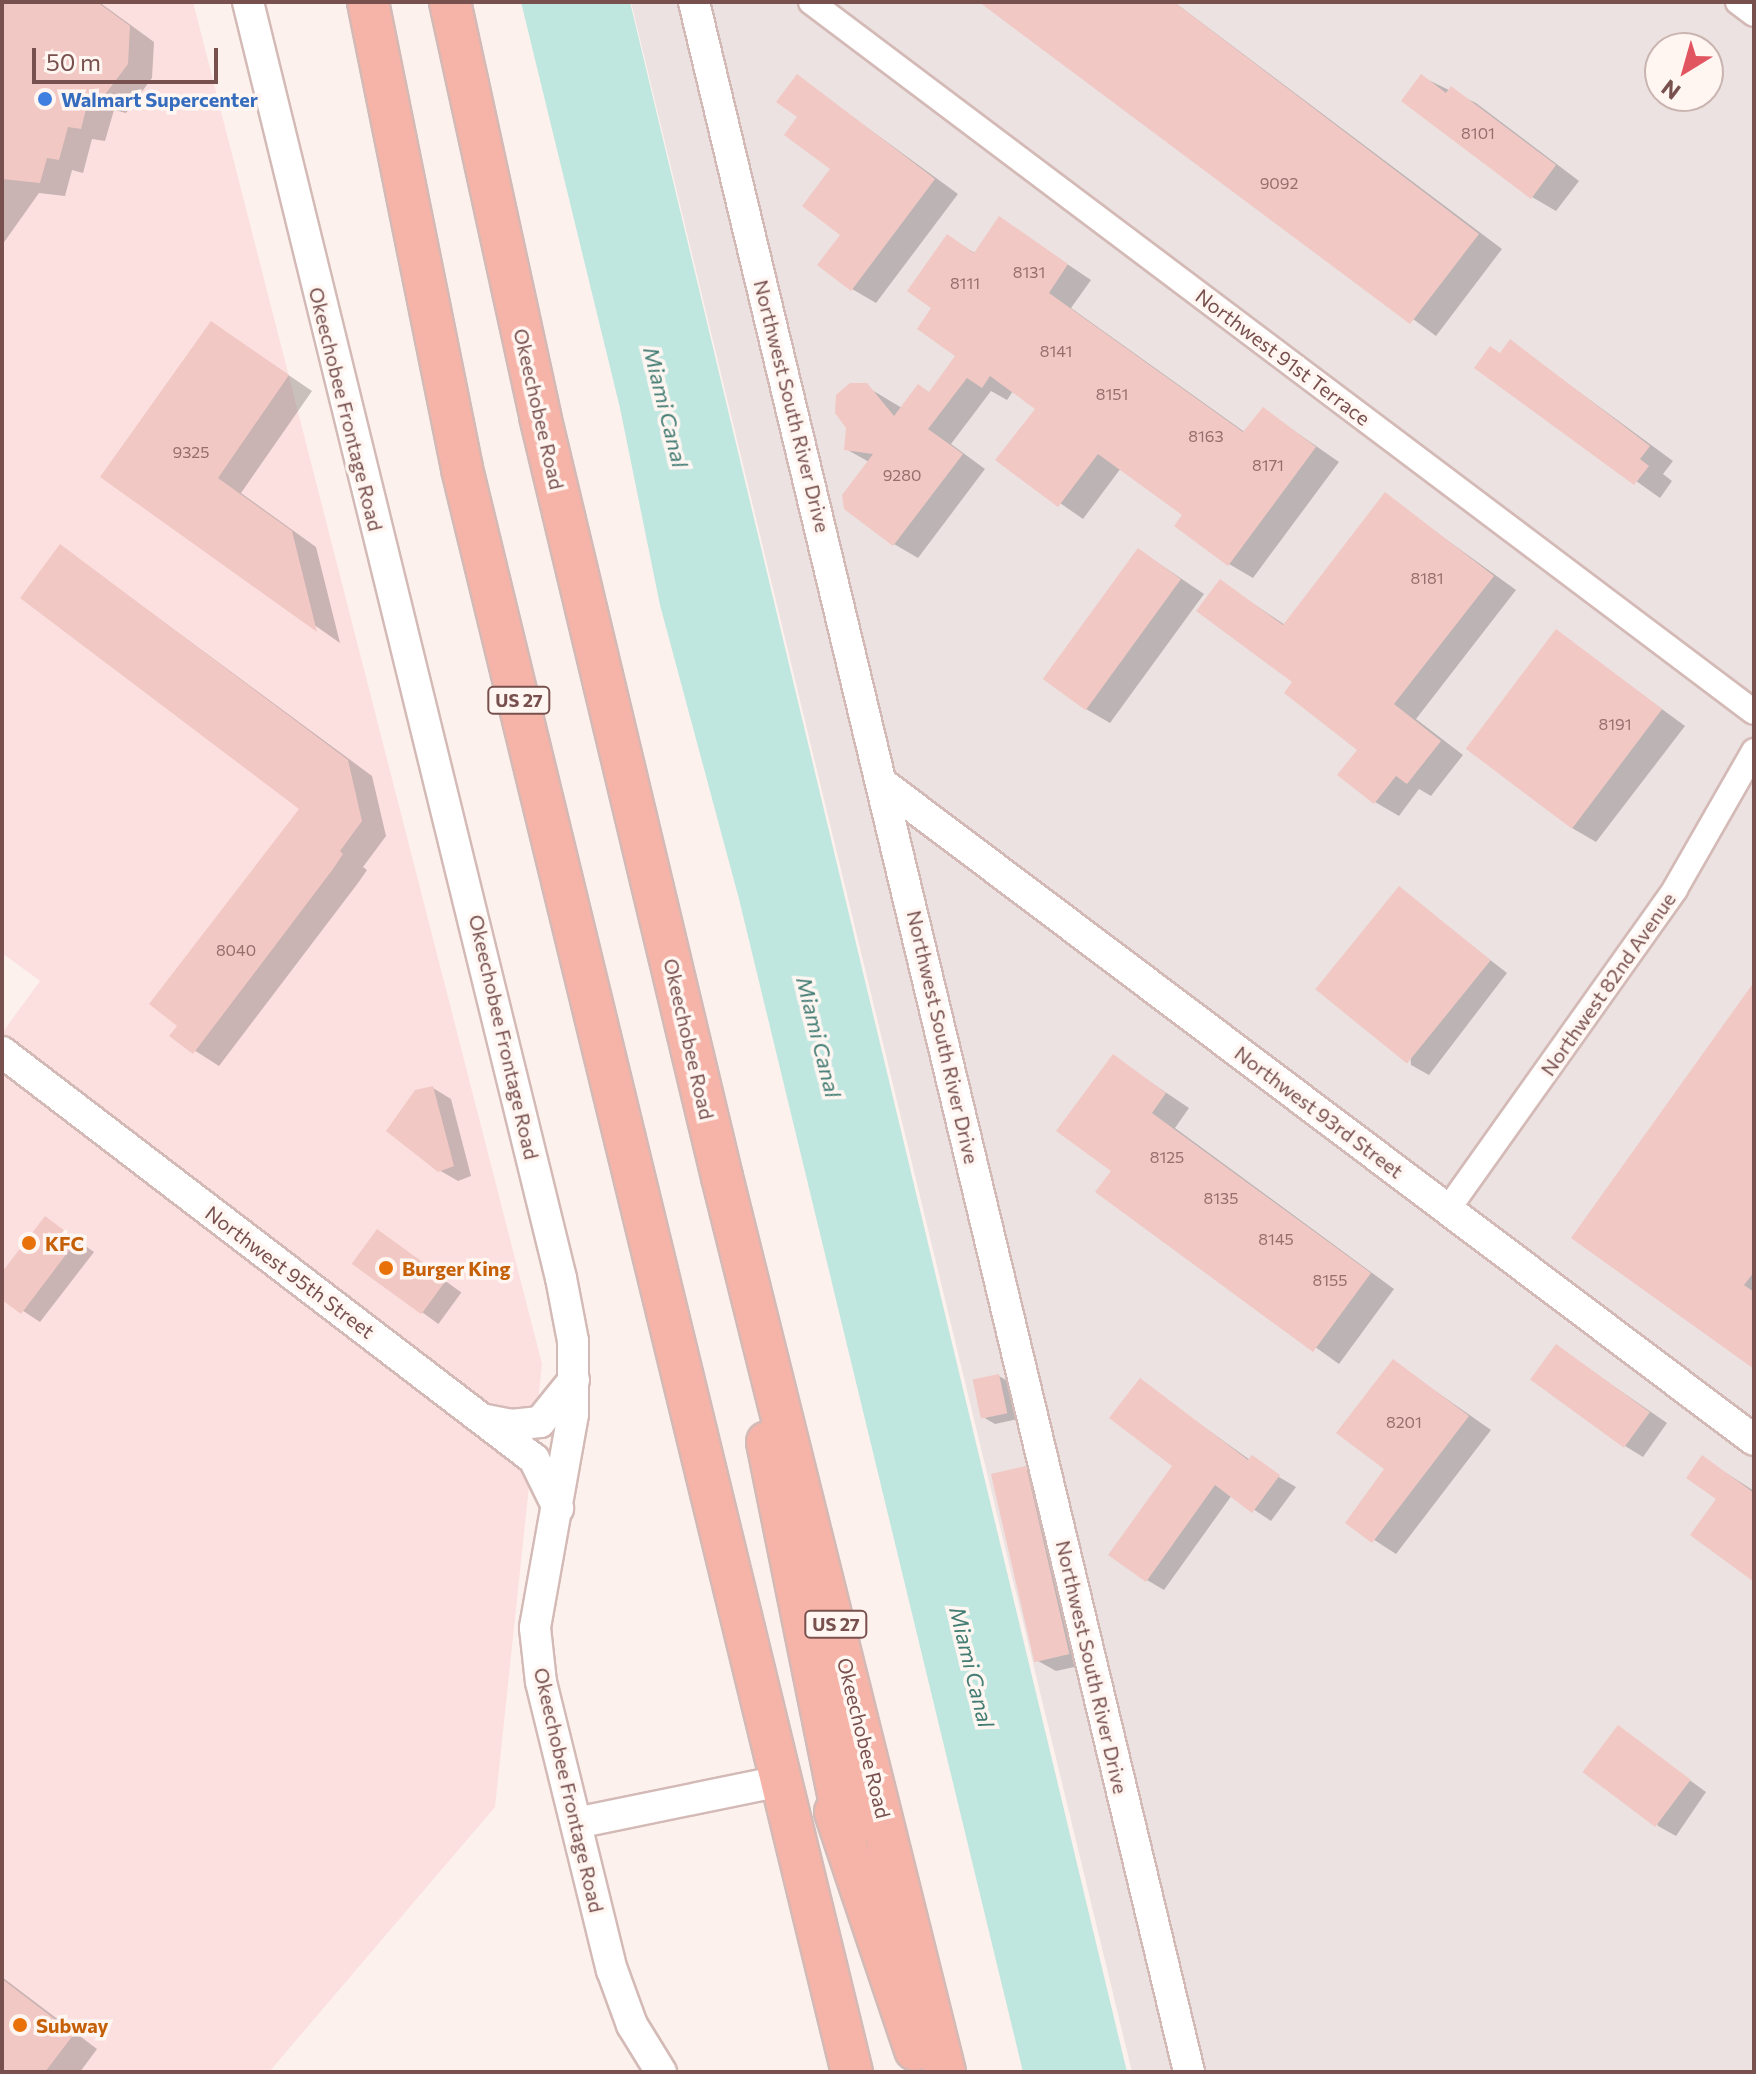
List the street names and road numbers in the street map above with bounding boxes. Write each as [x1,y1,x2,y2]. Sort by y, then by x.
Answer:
street label: Northwest South River Drive [749,277,835,535]
street label: Northwest 91st Terrace [1191,284,1375,430]
street label: Okeechobee Frontage Road [304,285,388,533]
street label: Okeechobee Road [509,326,569,492]
road number: US 27 [487,686,551,714]
street label: Northwest 82nd Avenue [1536,888,1680,1080]
street label: Northwest South River Drive [902,908,984,1166]
street label: Okeechobee Frontage Road [464,912,544,1162]
street label: Okeechobee Road [659,956,719,1122]
street label: Northwest 93rd Street [1230,1041,1408,1183]
street label: Northwest 95th Street [201,1201,379,1343]
street label: Northwest South River Drive [1051,1538,1133,1796]
road number: US 27 [804,1610,868,1638]
street label: Okeechobee Road [832,1655,896,1821]
street label: Okeechobee Frontage Road [529,1665,609,1915]

